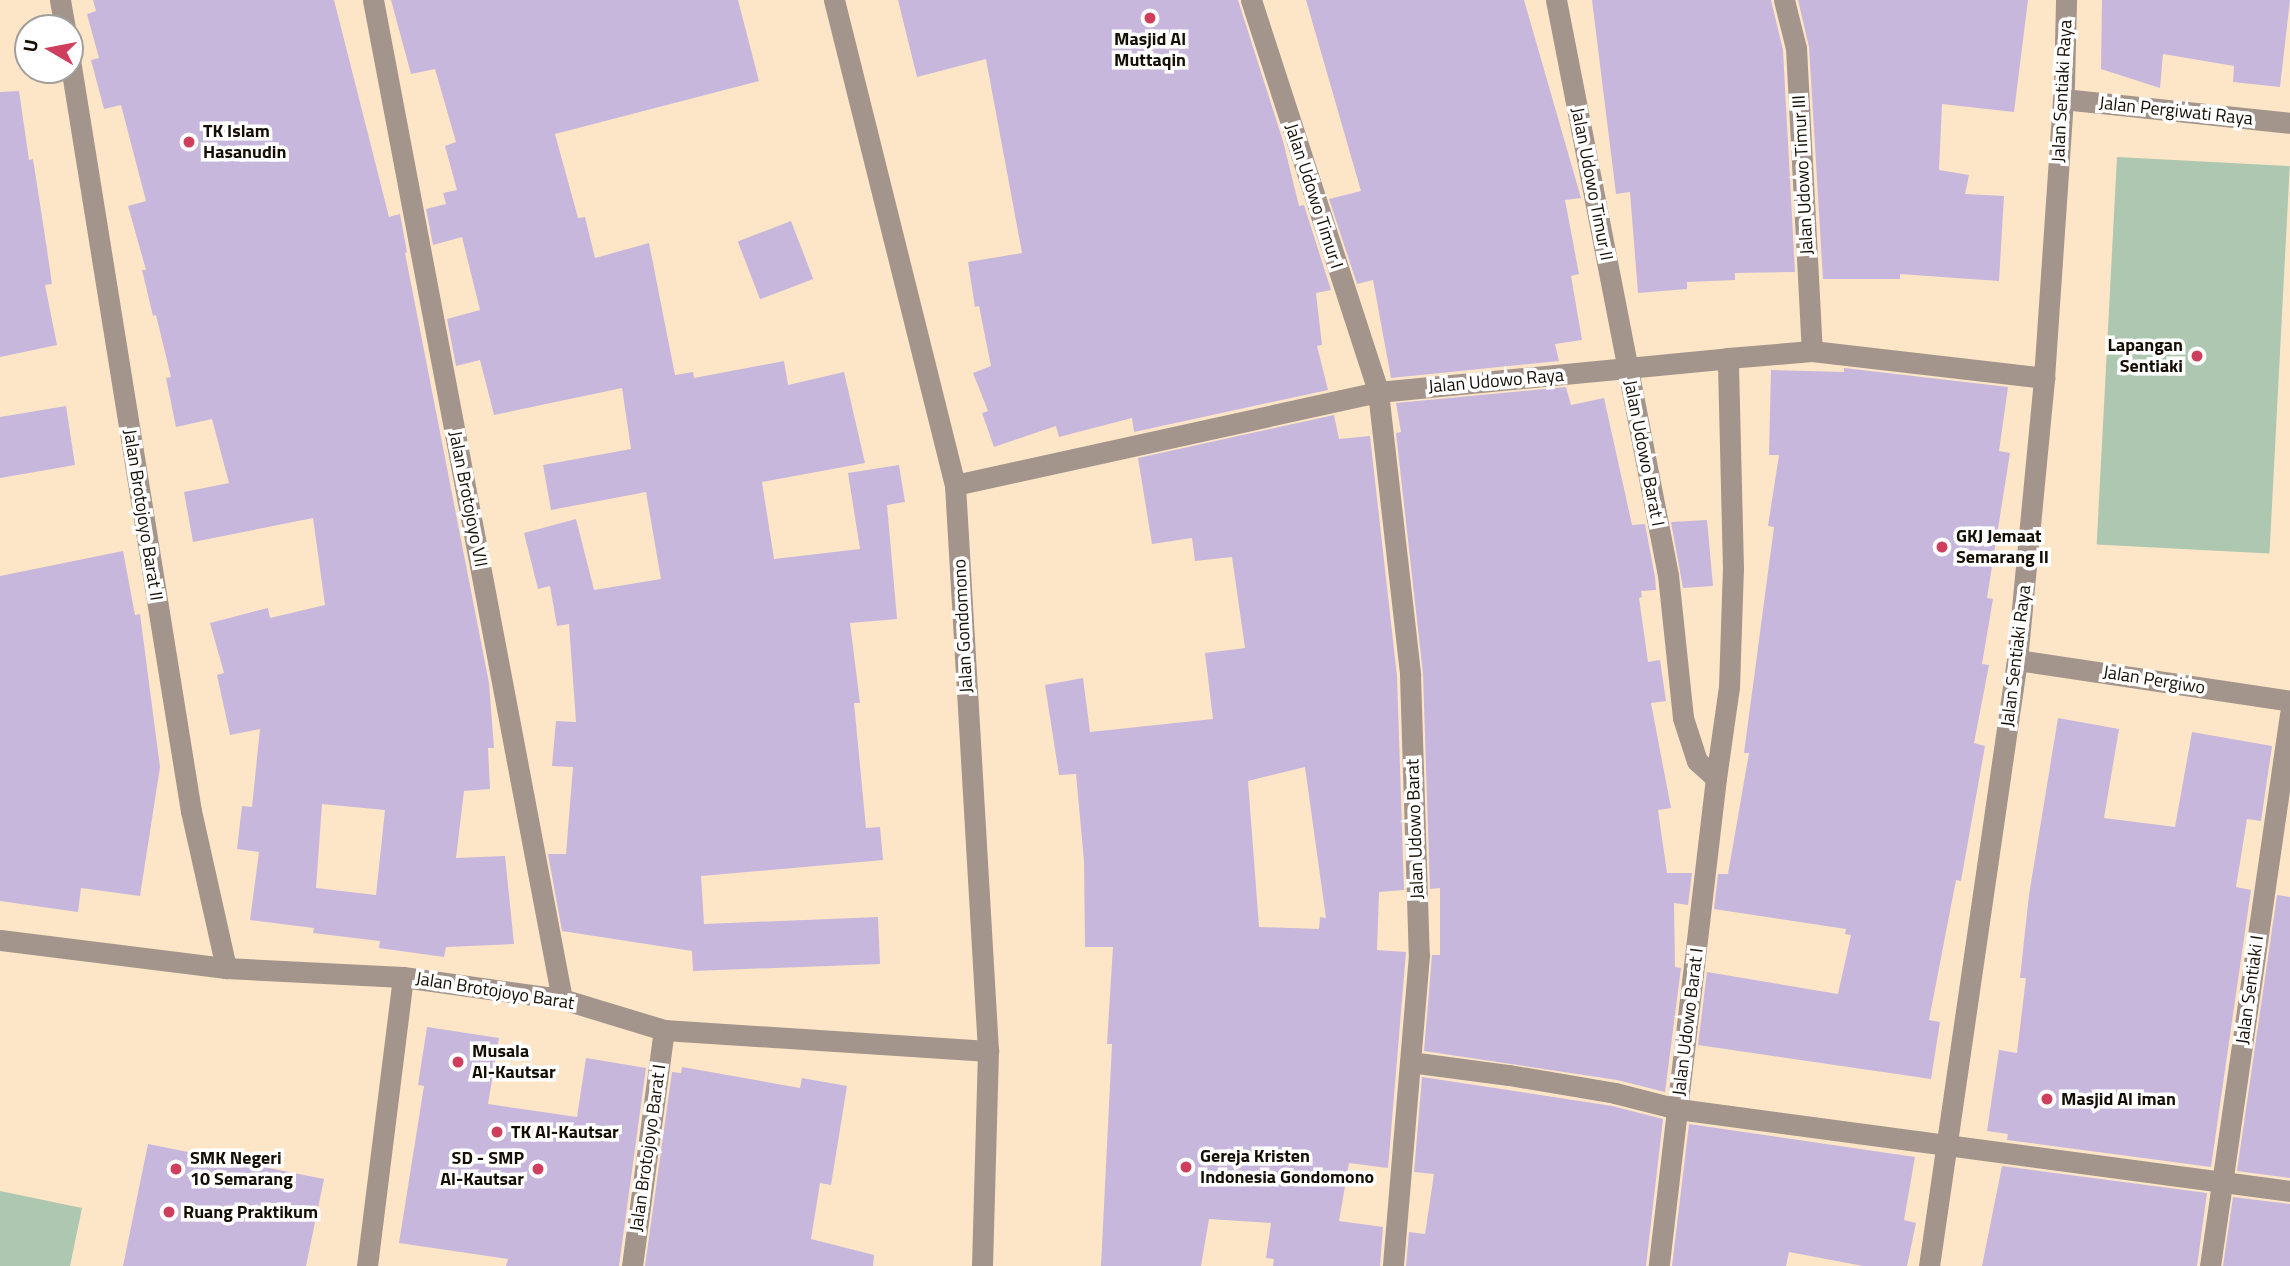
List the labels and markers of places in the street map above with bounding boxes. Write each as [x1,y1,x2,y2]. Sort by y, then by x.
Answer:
marker: Masjid Al Muttaqin [1142,10,1158,26]
place label: Masjid Al Muttaqin [1114,29,1186,72]
place label: TK Islam Hasanudin [203,121,286,164]
marker: TK Islam Hasanudin [181,134,197,150]
place label: Lapangan Sentiaki [2108,335,2183,378]
marker: Lapangan Sentiaki [2189,348,2205,364]
place label: GKJ Jemaat Semarang II [1956,526,2049,568]
marker: GKJ Jemaat Semarang II [1934,539,1950,555]
place label: Musala Al-Kautsar [472,1041,556,1084]
marker: Musala Al-Kautsar [450,1054,466,1070]
place label: Masjid Al iman [2061,1088,2176,1110]
marker: Masjid Al iman [2039,1091,2055,1107]
place label: TK Al-Kautsar [511,1121,619,1143]
marker: TK Al-Kautsar [489,1124,505,1140]
place label: Gereja Kristen Indonesia Gondomono [1200,1146,1374,1188]
place label: SMK Negeri 10 Semarang [190,1148,293,1190]
place label: SD - SMP Al-Kautsar [440,1148,524,1190]
marker: Gereja Kristen Indonesia Gondomono [1178,1159,1194,1175]
marker: SMK Negeri 10 Semarang [168,1161,184,1177]
marker: SD - SMP Al-Kautsar [530,1161,546,1177]
place label: Ruang Praktikum [183,1201,318,1223]
marker: Ruang Praktikum [161,1204,177,1220]

